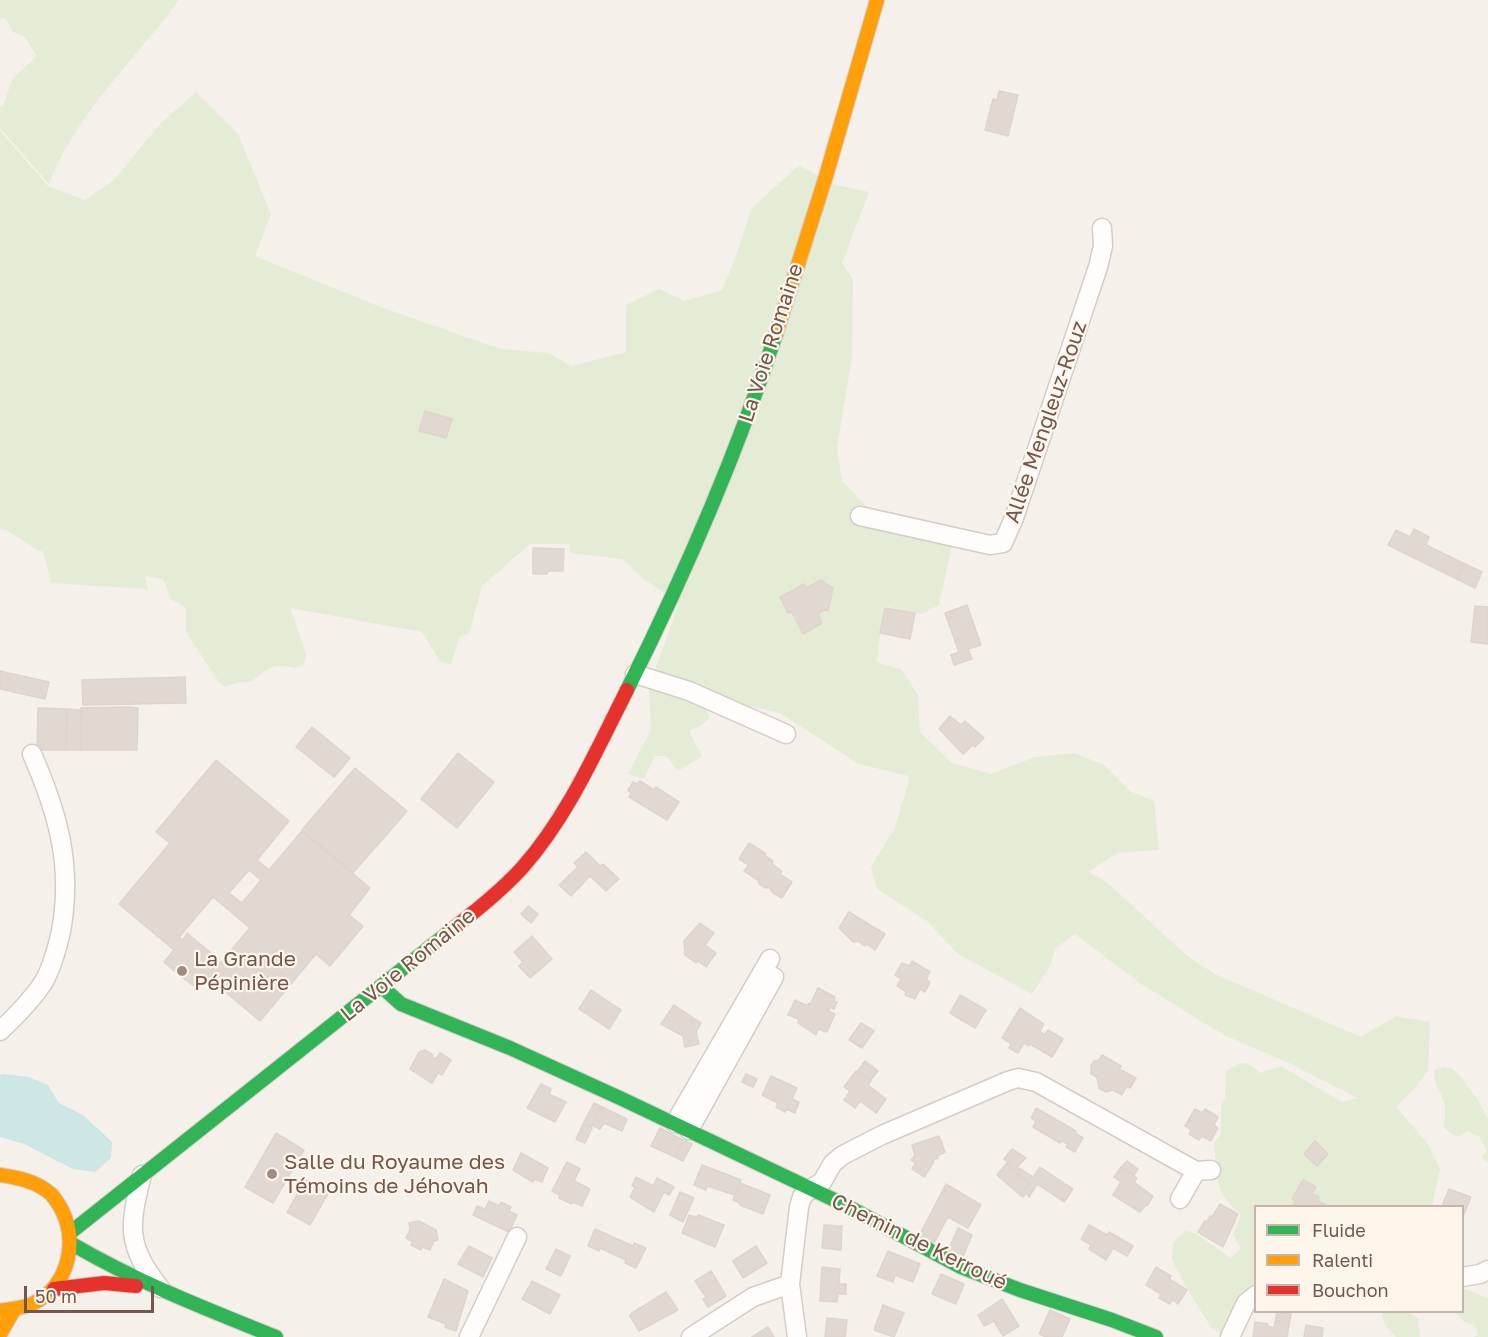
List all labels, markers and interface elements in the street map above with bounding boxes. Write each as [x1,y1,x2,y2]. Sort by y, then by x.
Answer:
street label: La Voie Romaine [733,260,809,426]
street label: Allée Mengleuz-Rouz [1000,318,1092,526]
street label: La Voie Romaine [336,903,480,1027]
place label: La Grande Pépinière [194,946,296,996]
marker: La Grande Pépinière [175,964,189,978]
place label: Salle du Royaume des Témoins de Jéhovah [284,1149,505,1199]
marker: Salle du Royaume des Témoins de Jéhovah [265,1167,279,1181]
street label: Chemin de Kerroué [827,1189,1011,1295]
legend [1254,1205,1464,1313]
text: Fluide [1312,1219,1366,1241]
text: Ralenti [1312,1249,1373,1271]
scale bar [27,1274,158,1312]
text: Bouchon [1312,1279,1389,1301]
text: 50 m [35,1285,77,1307]

